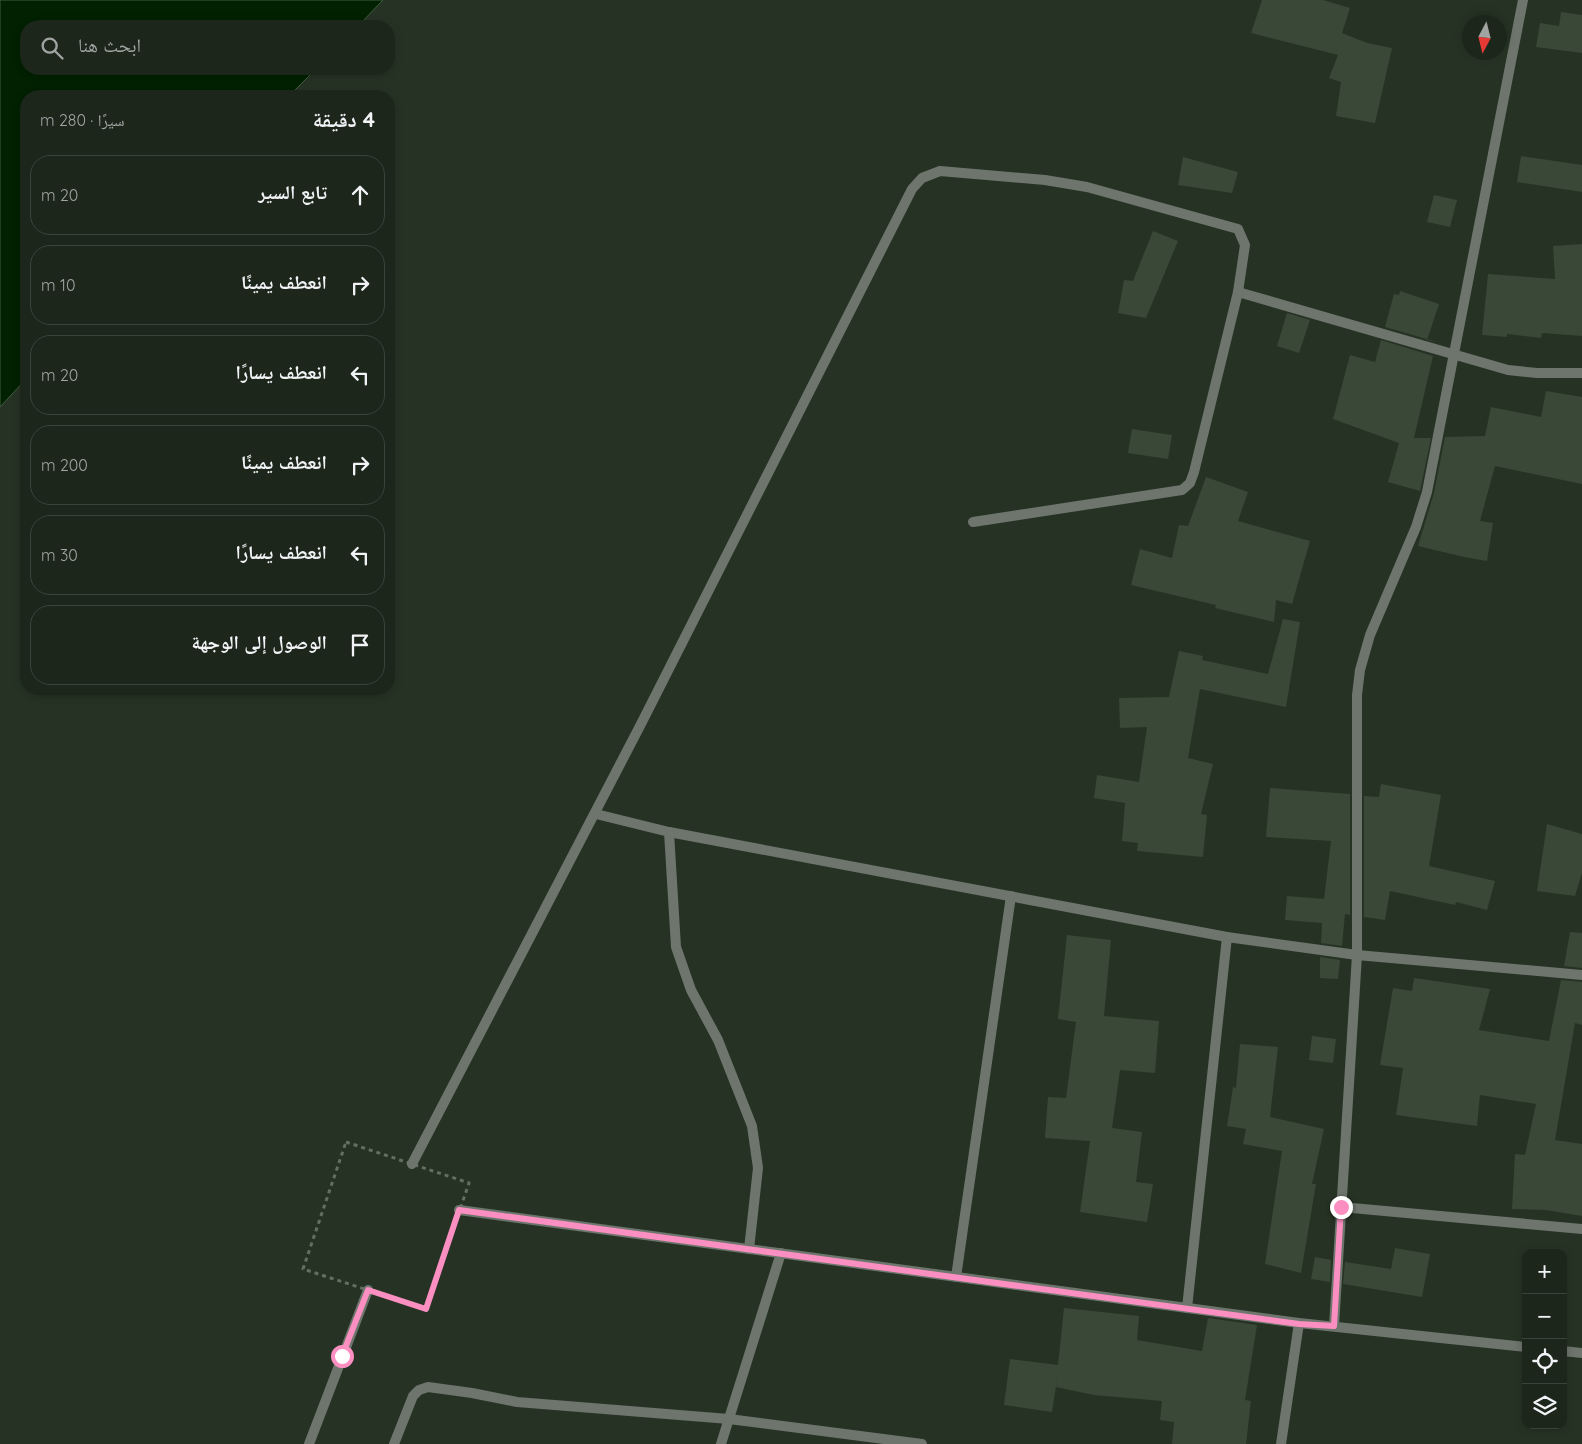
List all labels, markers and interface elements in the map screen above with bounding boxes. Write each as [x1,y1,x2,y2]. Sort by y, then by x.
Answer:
north arrow [1462,15,1507,60]
search box [20,20,395,75]
text: ابحث هنا [78,33,141,57]
icon: search [38,34,66,62]
text: 4 دقيقة [313,106,375,132]
text: سيرًا · 280 m [40,110,124,130]
text: تابع السير [258,180,327,204]
icon: ahead [346,181,374,209]
text: 20 m [41,185,78,205]
text: انعطف يمينًا [241,270,327,294]
icon: right [346,271,374,299]
text: 10 m [41,275,75,295]
text: انعطف يسارًا [236,360,327,384]
icon: left [346,361,374,389]
text: 20 m [41,365,78,385]
text: انعطف يمينًا [241,450,327,474]
icon: right [346,451,374,479]
text: 200 m [41,455,88,475]
text: انعطف يسارًا [236,540,327,564]
icon: left [346,541,374,569]
text: 30 m [41,545,78,565]
text: الوصول إلى الوجهة [191,630,327,654]
icon: arrive [346,631,374,659]
route end [1330,1196,1353,1219]
map controls [1522,1249,1567,1429]
button: + [1522,1249,1567,1294]
button: − [1522,1294,1567,1339]
button: locate [1522,1339,1567,1384]
route start [331,1345,354,1368]
button: layers [1522,1384,1567,1429]

